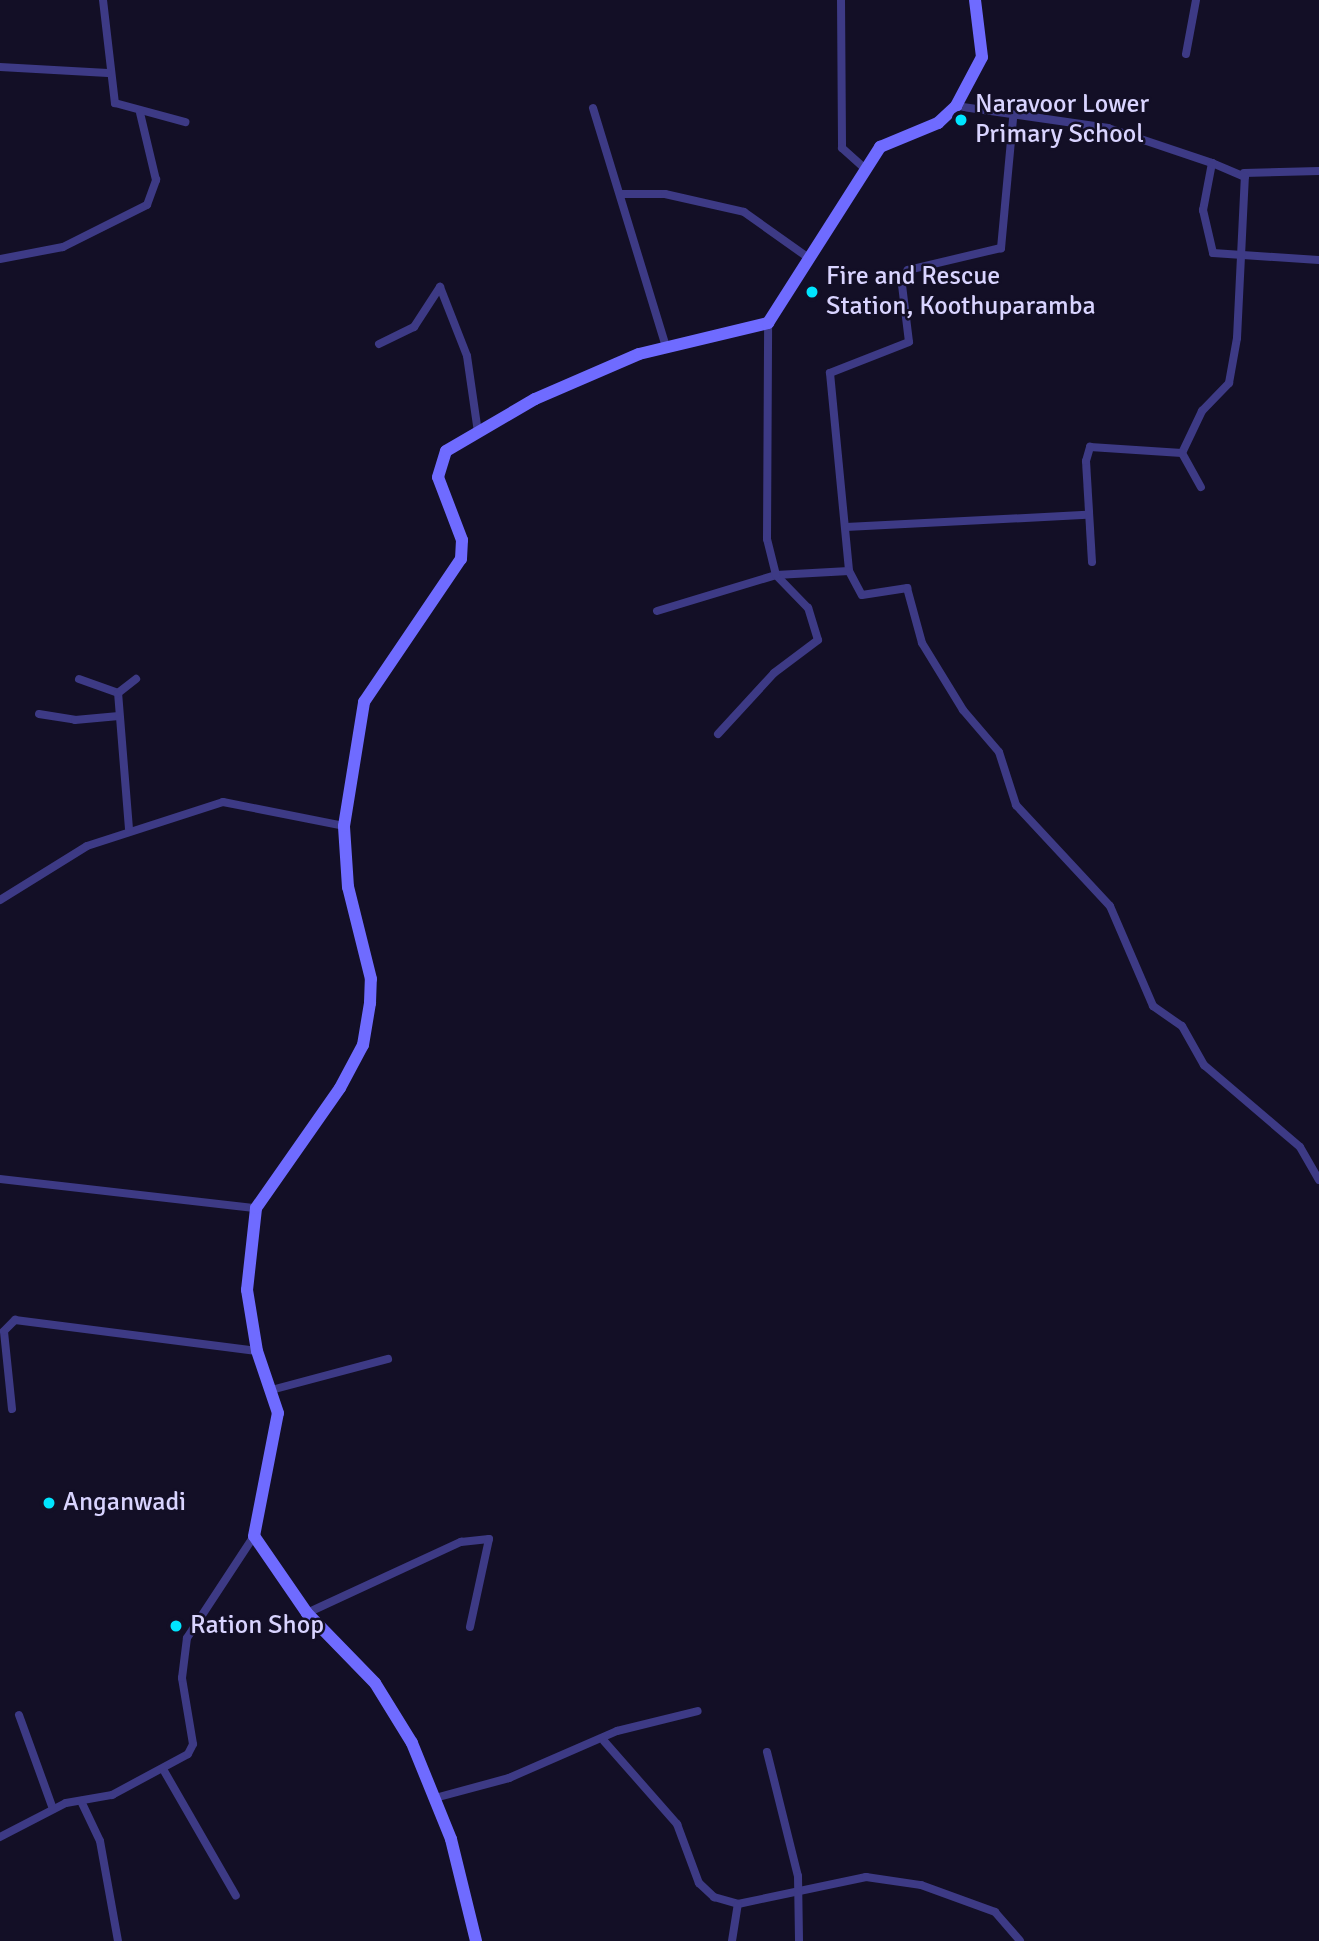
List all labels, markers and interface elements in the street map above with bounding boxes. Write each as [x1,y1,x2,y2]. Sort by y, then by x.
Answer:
place label: Naravoor Lower Primary School [975,89,1149,150]
marker: Naravoor Lower Primary School [953,112,969,128]
place label: Fire and Rescue Station, Koothuparamba [826,261,1096,322]
marker: Fire and Rescue Station, Koothuparamba [804,284,820,300]
place label: Anganwadi [63,1487,186,1519]
marker: Anganwadi [41,1495,57,1511]
place label: Ration Shop [190,1610,324,1642]
marker: Ration Shop [168,1618,184,1634]

